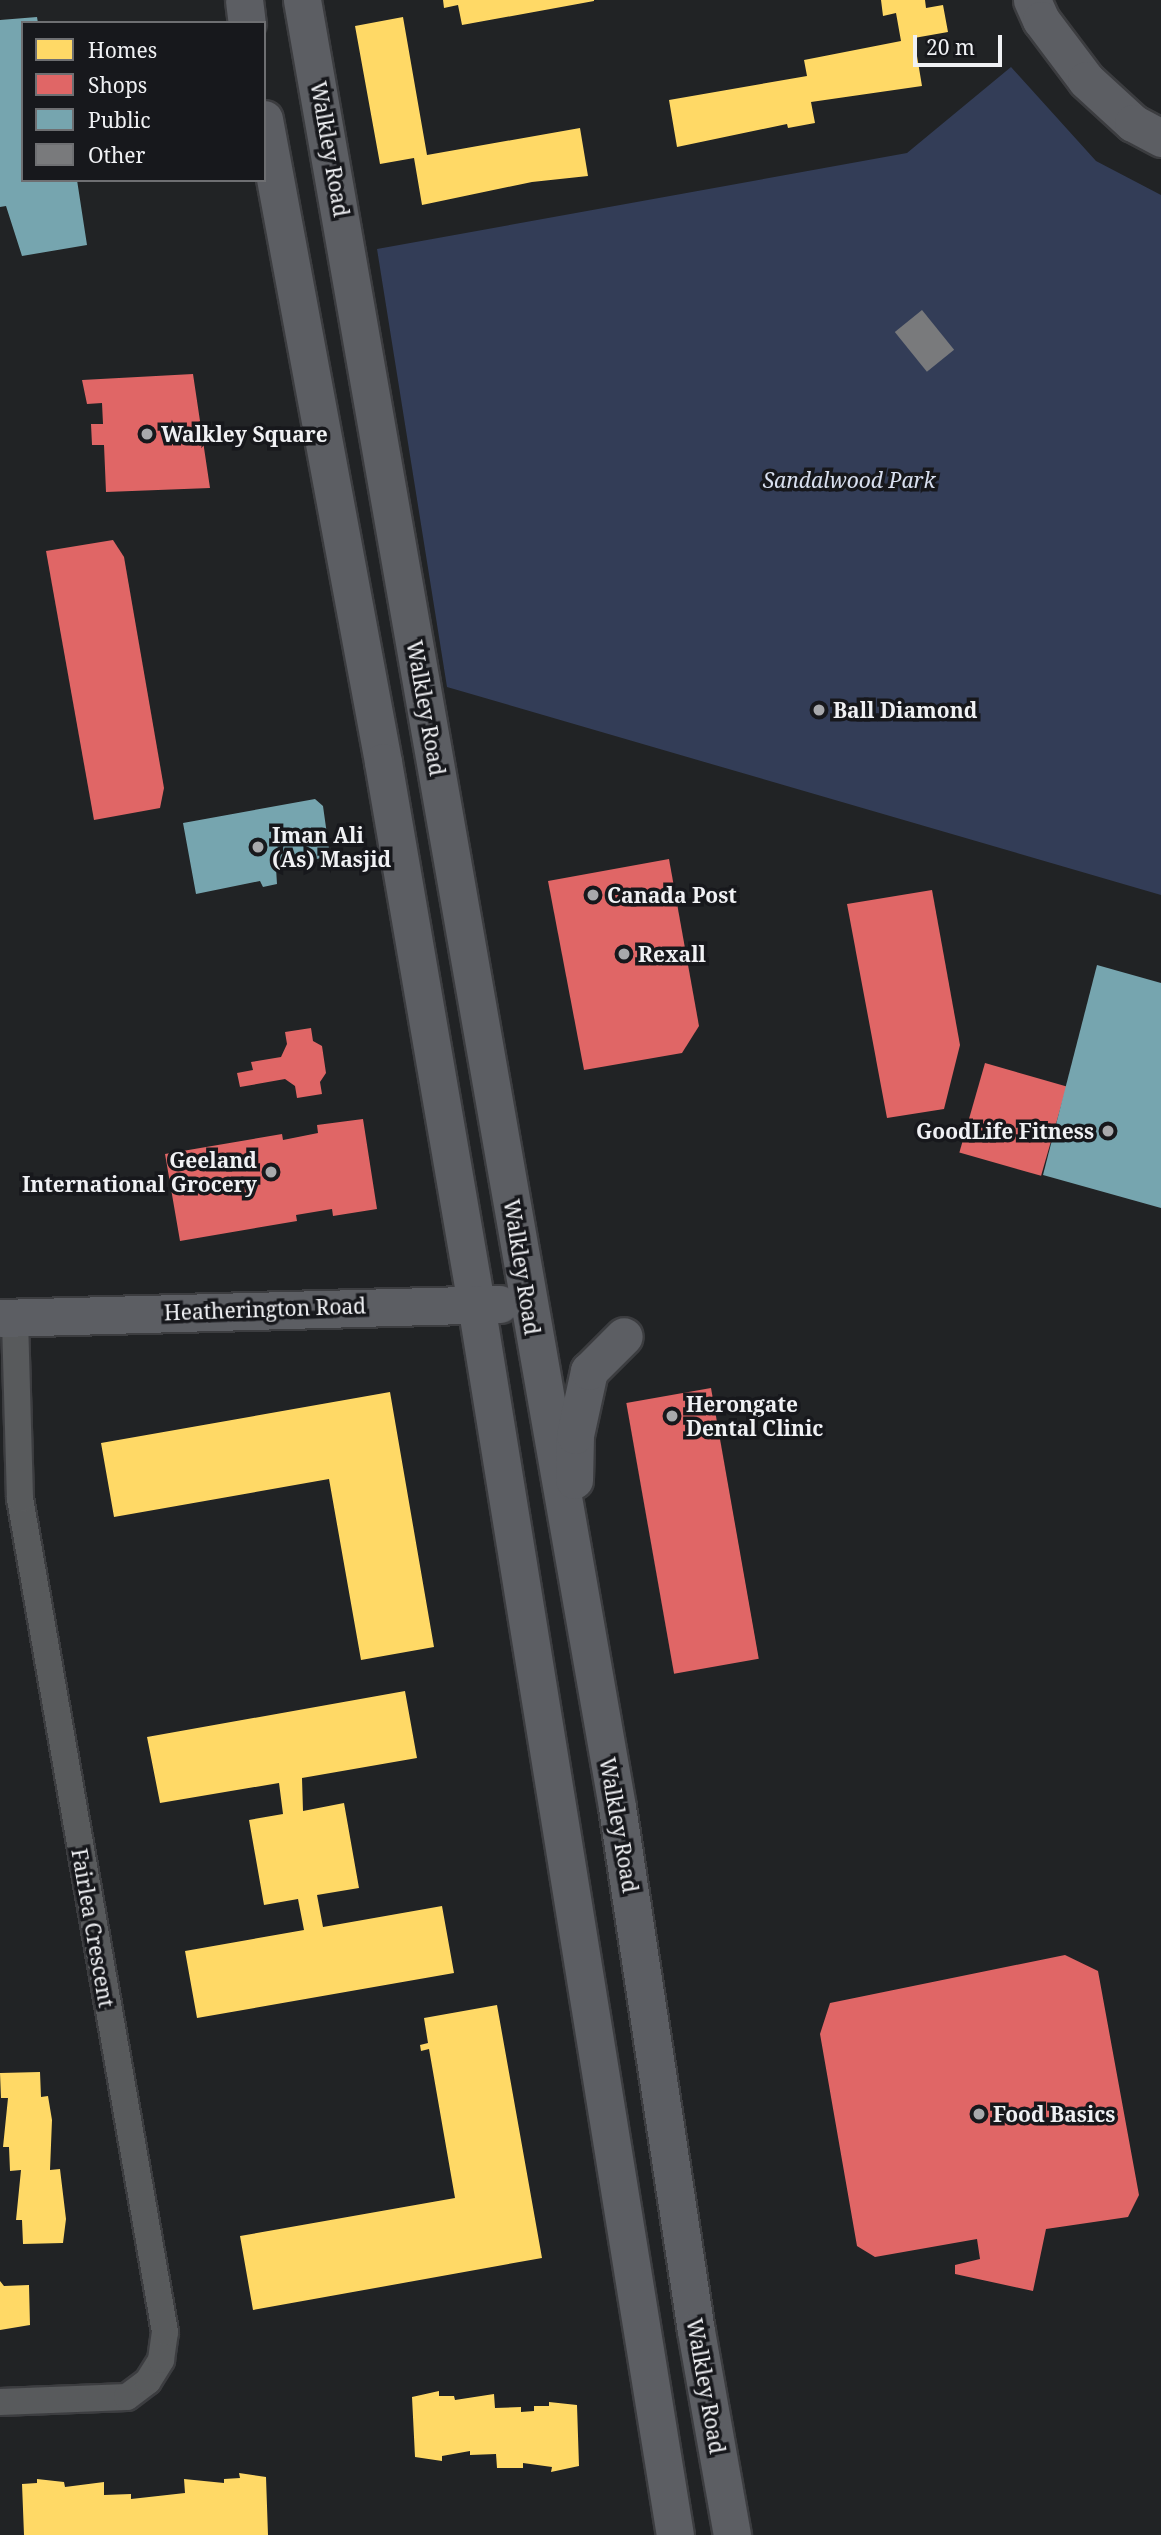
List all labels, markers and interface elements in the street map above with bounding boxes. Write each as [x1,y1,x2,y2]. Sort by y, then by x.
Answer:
legend [21,21,266,182]
scale bar [916,21,1005,65]
text: 20 m [926,33,975,61]
text: Homes [88,36,157,64]
text: Shops [88,71,147,99]
street label: Walkley Road [306,79,354,219]
text: Public [88,106,150,134]
text: Other [88,141,145,169]
place label: Walkley Square [161,421,328,447]
marker: Walkley Square [139,426,155,442]
park label: Sandalwood Park [763,467,935,493]
street label: Walkley Road [402,638,450,778]
place label: Ball Diamond [833,697,977,723]
marker: Ball Diamond [811,702,827,718]
place label: Iman Ali (As) Masjid [272,822,391,872]
marker: Iman Ali (As) Masjid [250,839,266,855]
place label: Canada Post [607,882,737,908]
marker: Canada Post [585,887,601,903]
place label: Rexall [638,941,706,967]
marker: Rexall [616,946,632,962]
place label: GoodLife Fitness [916,1118,1094,1144]
marker: GoodLife Fitness [1100,1123,1116,1139]
place label: Geeland International Grocery [22,1147,257,1197]
marker: Geeland International Grocery [263,1164,279,1180]
street label: Walkley Road [499,1197,545,1337]
street label: Heatherington Road [163,1293,367,1325]
place label: Herongate Dental Clinic [686,1391,823,1441]
marker: Herongate Dental Clinic [664,1408,680,1424]
street label: Walkley Road [595,1755,643,1895]
street label: Fairlea Crescent [67,1847,119,2009]
place label: Food Basics [993,2101,1115,2127]
marker: Food Basics [971,2106,987,2122]
street label: Walkley Road [682,2316,730,2456]

